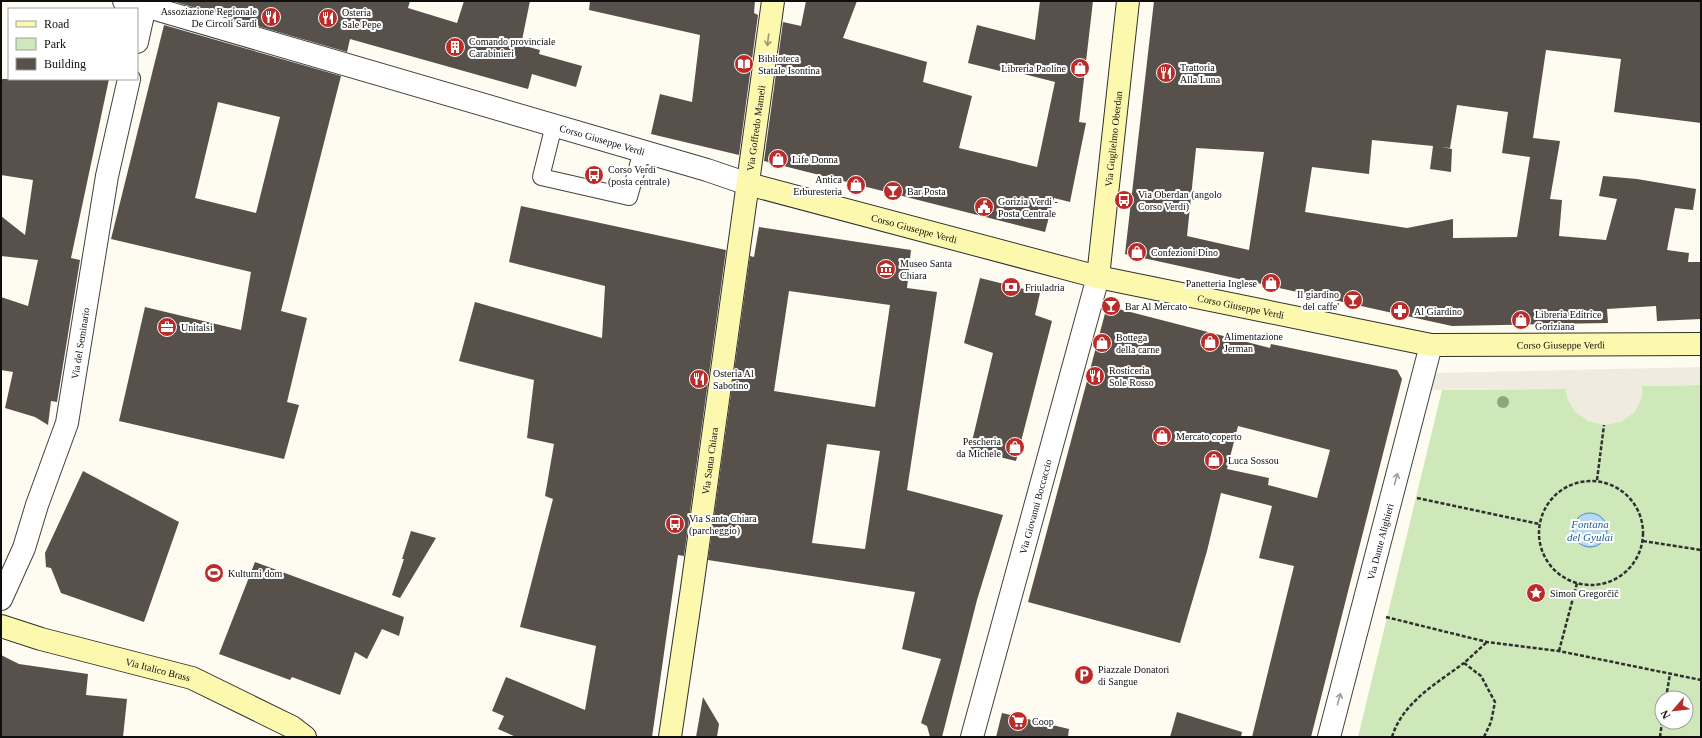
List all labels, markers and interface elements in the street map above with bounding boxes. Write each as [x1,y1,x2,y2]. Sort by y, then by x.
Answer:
place label: Assoziazione Regionale De Circoli Sardi [161,6,258,29]
restaurant icon: Assoziazione Regionale De Circoli Sardi [260,6,282,28]
restaurant icon: Osteria Sale Pepe [317,7,339,29]
place label: Osteria Sale Pepe [342,7,382,30]
legend [8,8,138,80]
text: Road [44,17,69,31]
one-way arrow [764,33,772,46]
building icon: Comando provinciale Carabinieri [444,36,466,58]
place label: Comando provinciale Carabinieri [469,36,556,59]
text: Park [44,37,66,51]
library icon: Biblioteca Statale Isontina [733,53,755,75]
place label: Biblioteca Statale Isontina [758,53,820,76]
text: Building [44,57,86,71]
shop icon: Libreria Paoline [1069,57,1091,79]
restaurant icon: Trattoria Alla Luna [1155,62,1177,84]
place label: Trattoria Alla Luna [1180,62,1221,85]
place label: Libreria Paoline [1001,63,1067,74]
street label: Via Goffredo Mameli [744,84,767,172]
street label: Via Guglielmo Oberdan [1102,90,1124,187]
street label: Corso Giuseppe Verdi [558,122,646,157]
shop icon: Life Donna [767,148,789,170]
place label: Life Donna [792,154,838,165]
bus stop icon: Corso Verdi (posta centrale) [583,164,605,186]
place label: Corso Verdi (posta centrale) [608,164,670,188]
place label: Antica Erburesteria [793,174,843,197]
shop icon: Antica Erburesteria [845,174,867,196]
bar icon: Bar Posta [882,180,904,202]
place label: Bar Posta [907,186,946,197]
bus stop icon: Via Oberdan (angolo Corso Verdi) [1113,189,1135,211]
place label: Via Oberdan (angolo Corso Verdi) [1138,189,1222,213]
public building icon: Gorizia Verdi - Posta Centrale [973,196,995,218]
place label: Gorizia Verdi - Posta Centrale [998,196,1058,219]
street label: Corso Giuseppe Verdi [870,212,959,245]
shop icon: Confezioni Dino [1126,241,1148,263]
place label: Confezioni Dino [1151,247,1218,258]
museum icon: Museo Santa Chiara [875,258,897,280]
place label: Museo Santa Chiara [900,258,953,281]
shop icon: Panetteria Inglese [1260,272,1282,294]
bank icon: Friuladria [1000,276,1022,298]
place label: Panetteria Inglese [1186,278,1258,289]
place label: Friuladria [1025,282,1065,293]
place label: Il giardino del caffe' [1297,289,1339,312]
bar icon: Il giardino del caffe' [1342,289,1364,311]
street label: Corso Giuseppe Verdi [1197,292,1285,320]
bar icon: Bar Al Mercato [1100,295,1122,317]
pharmacy icon: Al Giardino [1389,300,1411,322]
place label: Bar Al Mercato [1125,301,1187,312]
place label: Al Giardino [1414,306,1462,317]
street label: Via del Seminario [69,307,91,380]
shop icon: Libreria Editrice Goriziana [1510,309,1532,331]
place label: Libreria Editrice Goriziana [1535,309,1602,332]
office icon: Unitalsi [156,316,178,338]
place label: Unitalsi [181,322,213,333]
shop icon: Alimentazione Jerman [1199,331,1221,353]
place label: Alimentazione Jerman [1224,331,1283,354]
shop icon: Bottega della carne [1091,332,1113,354]
place label: Bottega della carne [1116,332,1160,355]
street label: Corso Giuseppe Verdi [1517,339,1605,350]
restaurant icon: Rosticeria Sole Rosso [1084,365,1106,387]
place label: Rosticeria Sole Rosso [1109,365,1154,388]
restaurant icon: Osteria Al Sabotino [688,368,710,390]
place label: Osteria Al Sabotino [713,368,754,391]
shop icon: Mercato coperto [1151,425,1173,447]
street label: Via Santa Chiara [699,426,720,495]
place label: Mercato coperto [1176,431,1242,442]
place label: Pescheria da Michele [956,436,1002,459]
shop icon: Pescheria da Michele [1004,436,1026,458]
shop icon: Luca Sossou [1203,449,1225,471]
place label: Luca Sossou [1228,455,1279,466]
street label: Via Giovanni Boccaccio [1017,458,1053,555]
one-way arrow [1393,472,1400,485]
street label: Via Dante Alighieri [1365,502,1395,581]
bus stop icon: Via Santa Chiara (parcheggio) [664,513,686,535]
place label: Via Santa Chiara (parcheggio) [689,513,757,537]
water label: Fontana del Gyulai [1567,518,1613,543]
sports icon: Kulturni dom [203,562,225,584]
place label: Kulturni dom [228,568,282,579]
place icon: Simon Gregorčič [1525,582,1547,604]
place label: Simon Gregorčič [1550,588,1619,599]
street label: Via Italico Brass [124,656,192,683]
parking icon: Piazzale Donatori di Sangue [1073,664,1095,686]
place label: Piazzale Donatori di Sangue [1098,664,1170,687]
north arrow [1654,690,1694,730]
one-way arrow [1335,693,1343,706]
text: N [1658,708,1672,721]
supermarket icon: Coop [1007,710,1029,732]
place label: Coop [1032,716,1054,727]

